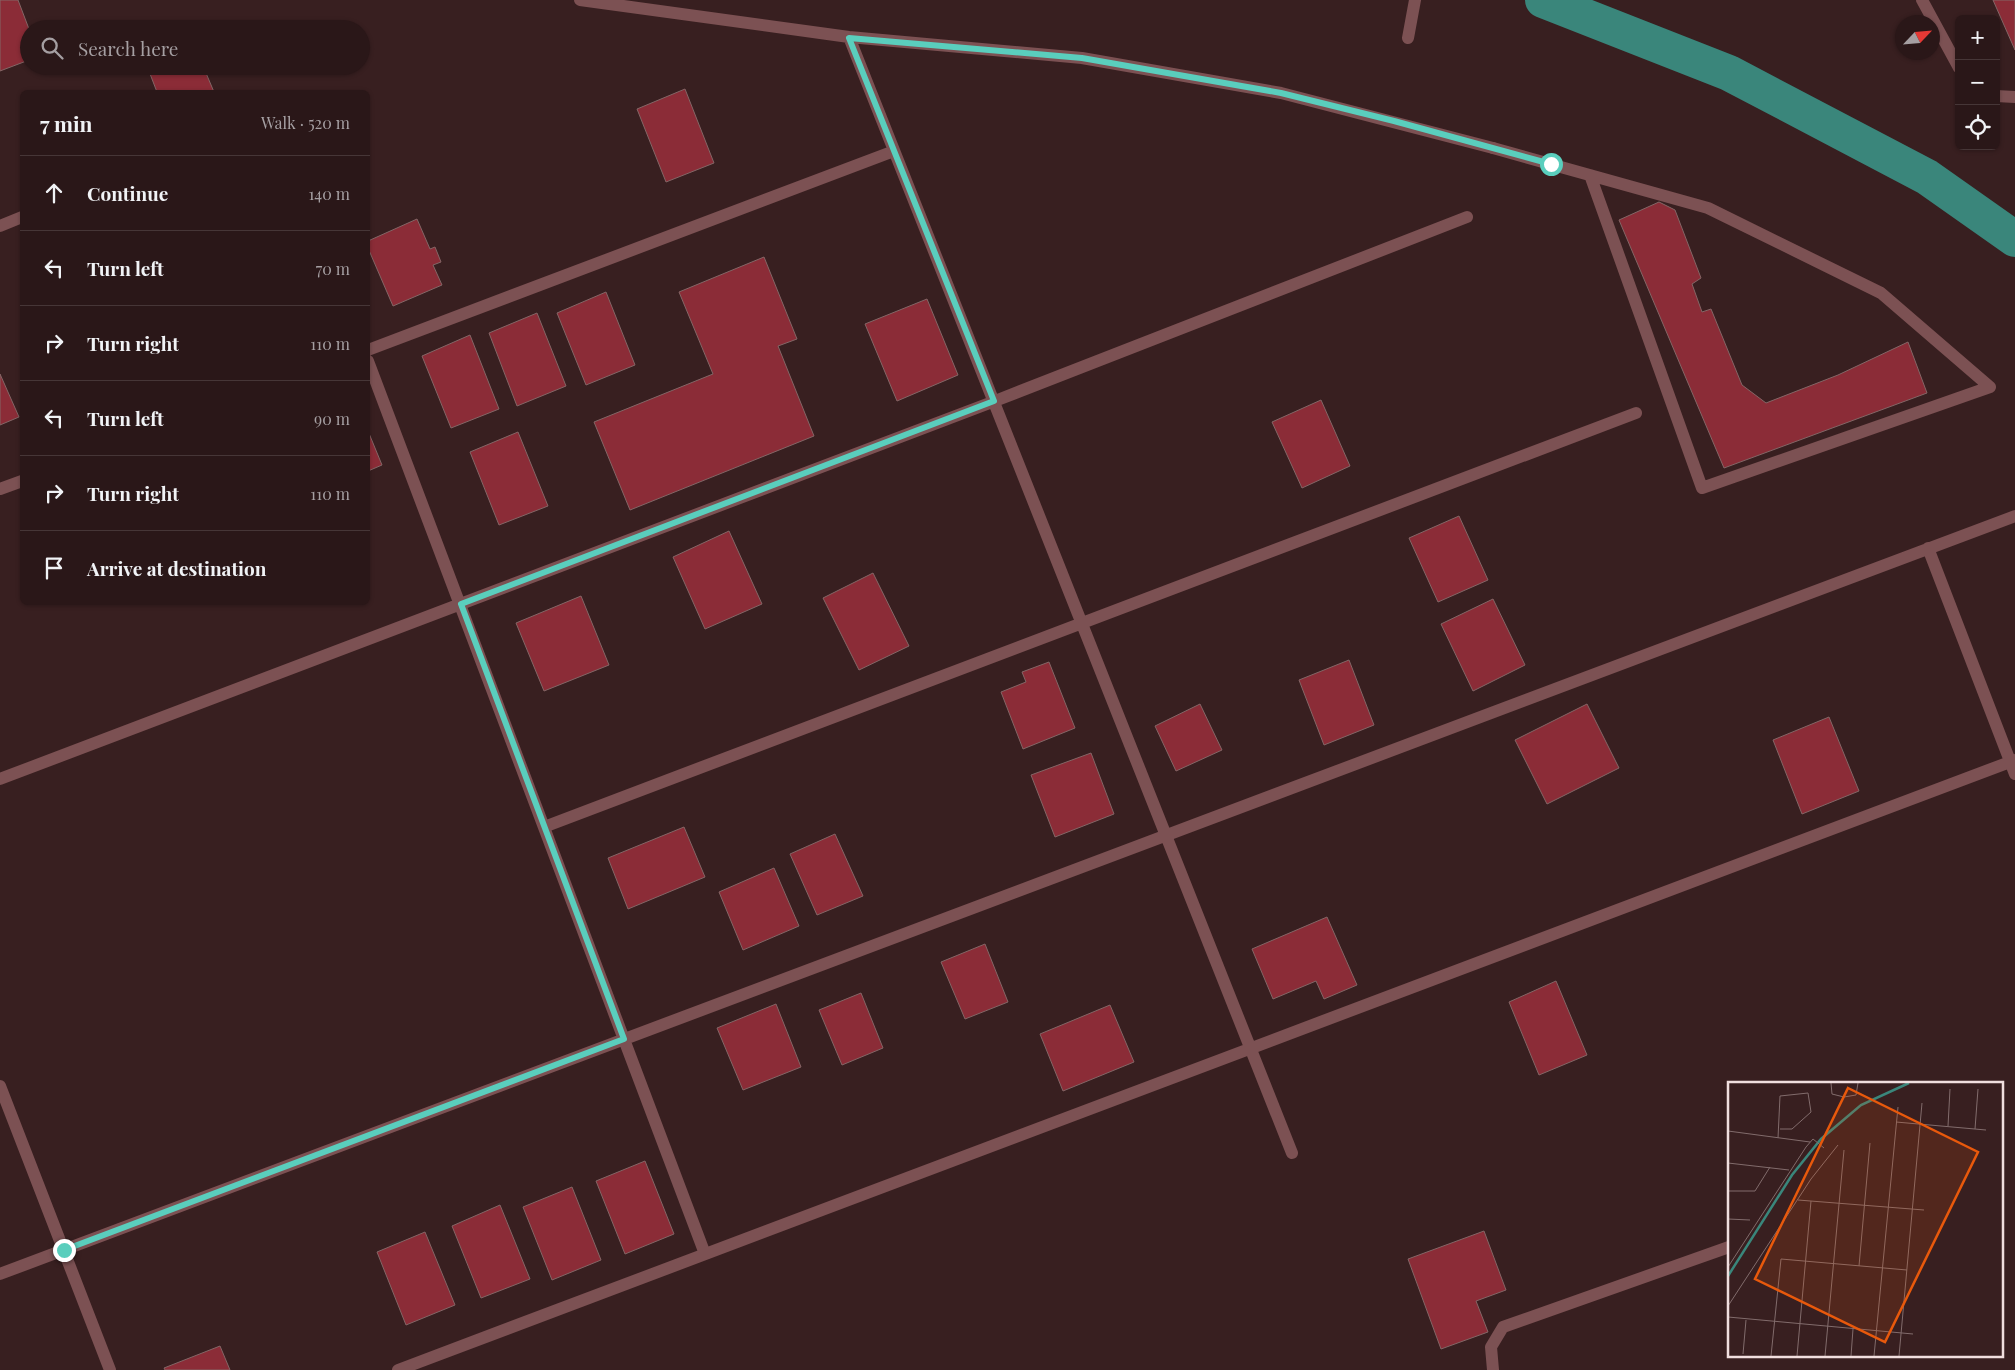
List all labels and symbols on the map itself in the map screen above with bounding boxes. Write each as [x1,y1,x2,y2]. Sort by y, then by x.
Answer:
north arrow [1895,15,1940,60]
route start [1540,153,1563,176]
inset map [1728,1082,2002,1358]
route end [53,1239,76,1262]

